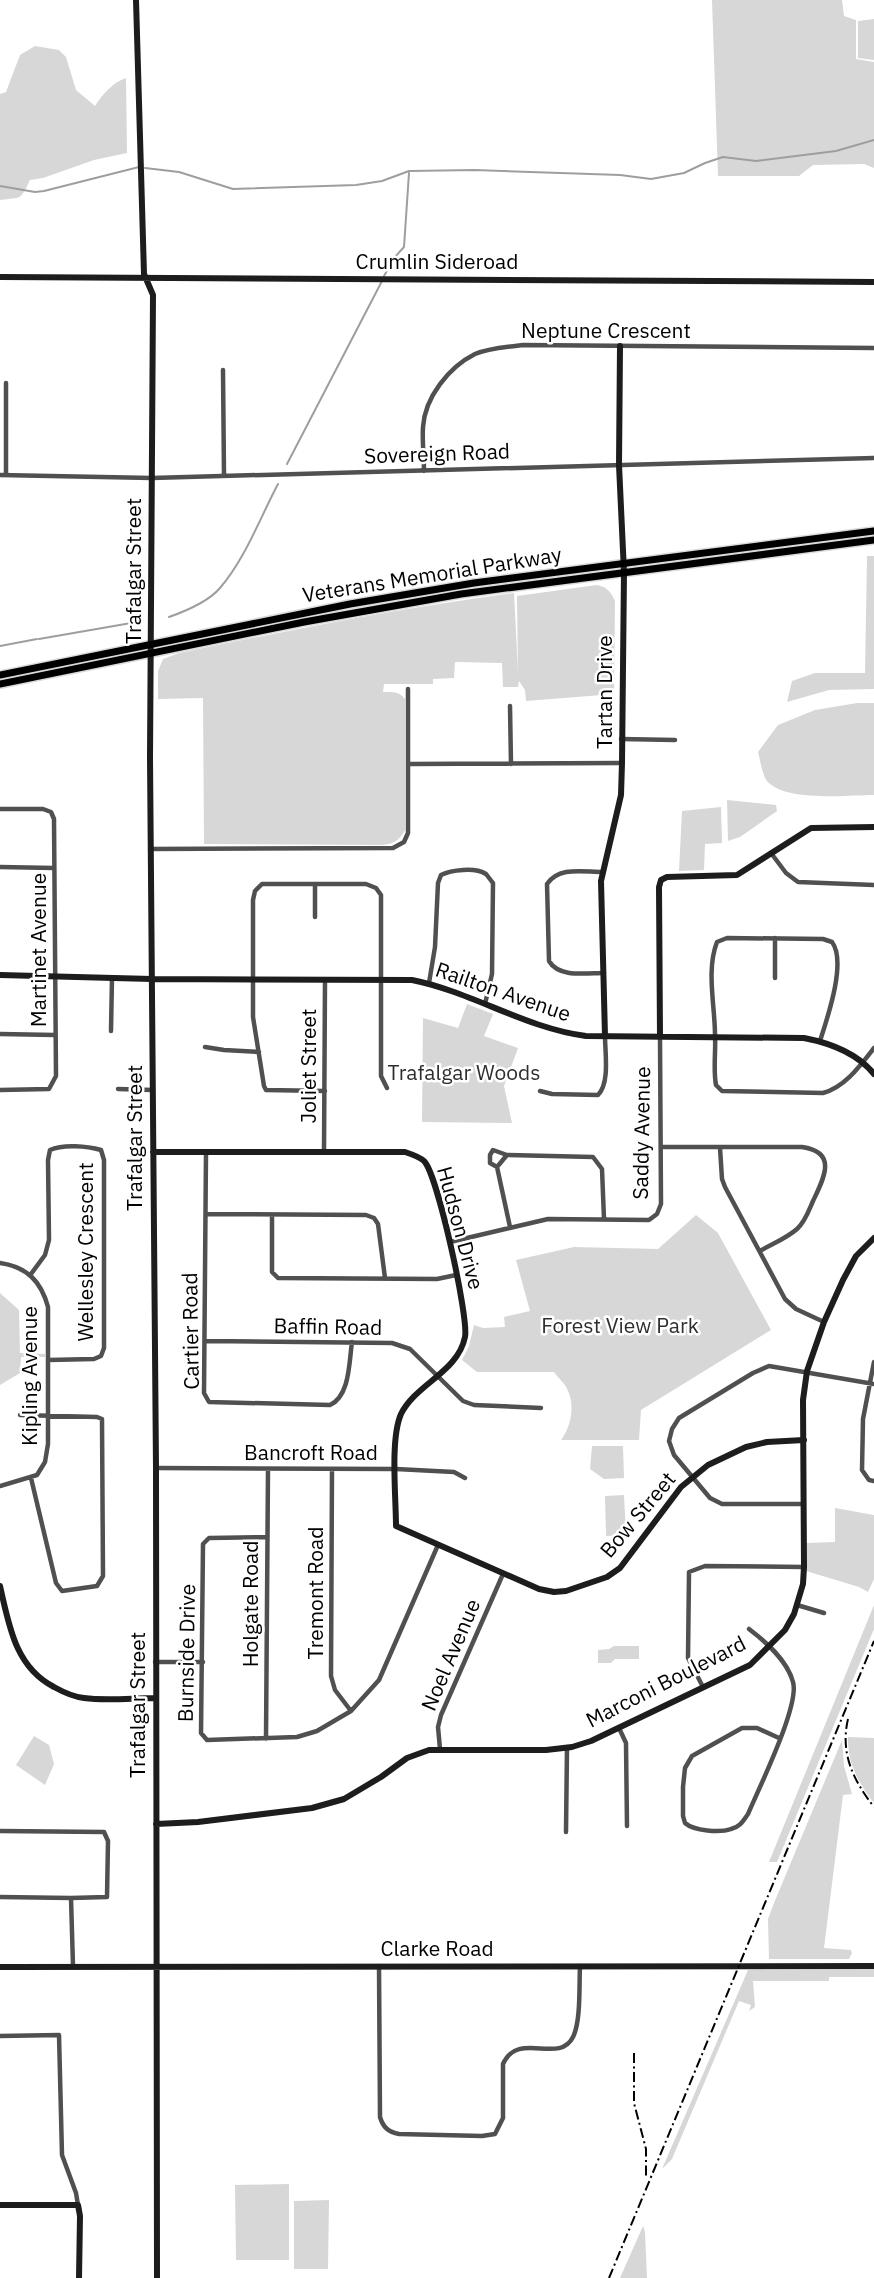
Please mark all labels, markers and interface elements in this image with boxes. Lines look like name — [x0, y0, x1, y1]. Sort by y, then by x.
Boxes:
street label: Crumlin Sideroad — [356, 247, 518, 275]
street label: Neptune Crescent — [521, 316, 691, 344]
street label: Sovereign Road — [363, 436, 510, 470]
street label: Trafalgar Street — [119, 498, 147, 644]
street label: Veterans Memorial Parkway — [300, 540, 564, 608]
street label: Tartan Drive — [590, 635, 618, 749]
street label: Martinet Avenue — [24, 873, 52, 1027]
street label: Railton Avenue — [432, 955, 575, 1027]
street label: Joliet Street — [294, 1009, 322, 1123]
park label: Trafalgar Woods — [388, 1058, 540, 1086]
street label: Trafalgar Street — [120, 1065, 148, 1211]
street label: Saddy Avenue — [626, 1066, 656, 1200]
street label: Wellesley Crescent — [71, 1162, 99, 1342]
street label: Hudson Drive — [431, 1163, 491, 1292]
street label: Cartier Road — [175, 1272, 205, 1390]
street label: Kipling Avenue — [15, 1306, 43, 1446]
street label: Baffin Road — [273, 1311, 383, 1341]
park label: Forest View Park — [541, 1311, 699, 1339]
street label: Bancroft Road — [244, 1438, 378, 1466]
street label: Bow Street — [593, 1465, 681, 1563]
street label: Tremont Road — [301, 1527, 329, 1659]
street label: Holgate Road — [236, 1541, 264, 1667]
street label: Burnside Drive — [171, 1584, 201, 1722]
street label: Noel Avenue — [414, 1594, 486, 1715]
street label: Marconi Boulevard — [581, 1629, 750, 1733]
street label: Trafalgar Street — [123, 1632, 151, 1778]
street label: Clarke Road — [380, 1934, 494, 1962]

